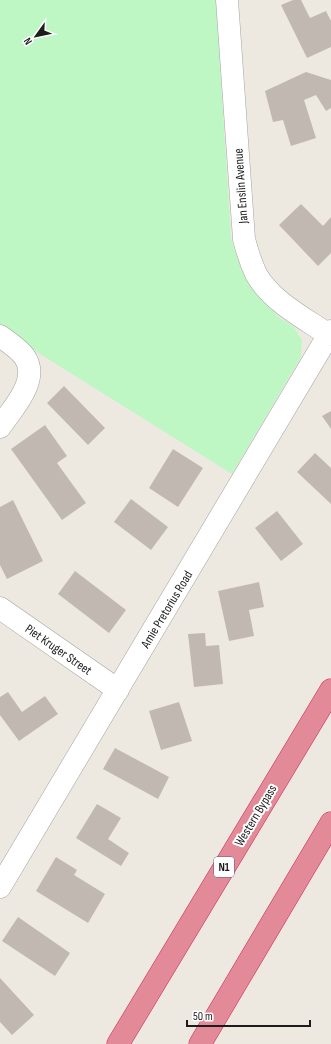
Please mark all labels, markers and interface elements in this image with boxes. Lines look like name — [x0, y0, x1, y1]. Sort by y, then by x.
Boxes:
north arrow — [16, 16, 56, 56]
text: N — [21, 35, 35, 47]
street label: Jan Enslin Avenue — [230, 148, 252, 225]
street label: Amie Pretorius Road — [137, 568, 196, 652]
street label: Piet Kruger Street — [22, 621, 95, 679]
street label: Western Bypass — [231, 782, 281, 849]
road number: N1 — [214, 857, 234, 877]
scale bar — [187, 1002, 310, 1028]
text: 50 m — [193, 1009, 213, 1024]

